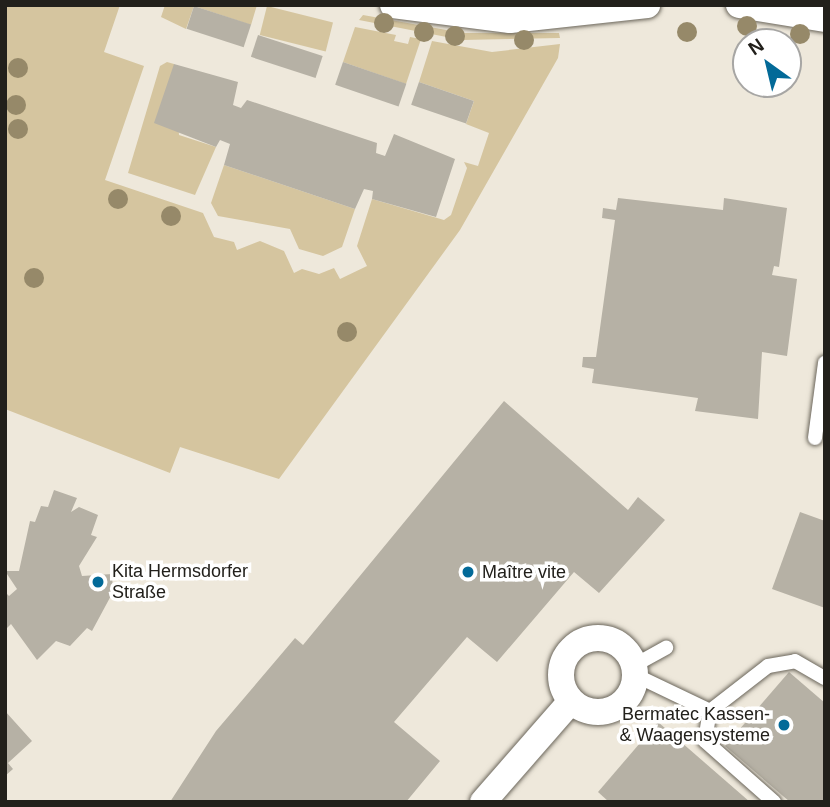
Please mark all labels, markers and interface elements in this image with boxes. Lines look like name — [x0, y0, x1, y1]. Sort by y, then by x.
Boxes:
north arrow — [732, 28, 802, 98]
text: N — [745, 34, 768, 59]
place label: Kita Hermsdorfer Straße — [112, 561, 248, 604]
place label: Maître vite — [482, 561, 566, 583]
marker: Maître vite — [460, 564, 476, 580]
marker: Kita Hermsdorfer Straße — [90, 574, 106, 590]
place label: Bermatec Kassen- & Waagensysteme — [620, 704, 770, 746]
marker: Bermatec Kassen- & Waagensysteme — [776, 717, 792, 733]

